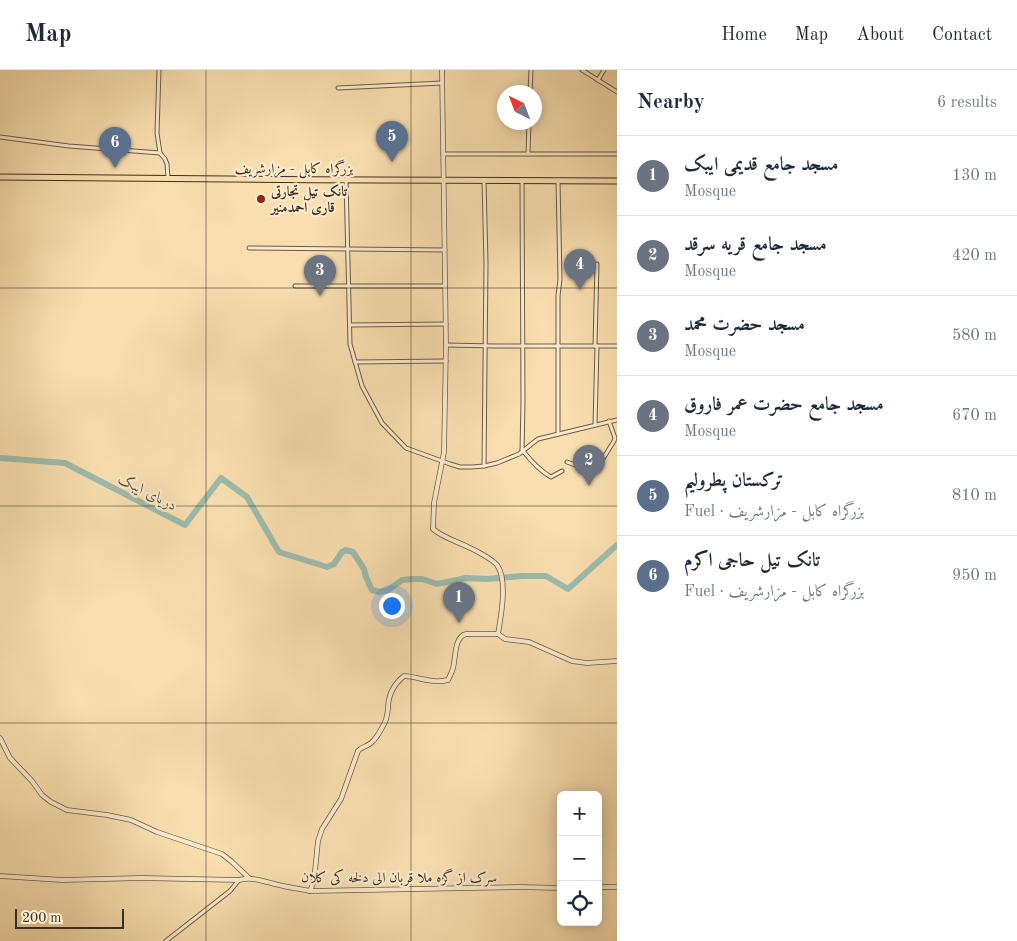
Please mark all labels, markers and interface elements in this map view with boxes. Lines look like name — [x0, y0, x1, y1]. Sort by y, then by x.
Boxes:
text: Map — [25, 23, 72, 47]
text: Home — [721, 26, 767, 44]
text: Map — [795, 26, 828, 44]
text: About — [856, 26, 904, 44]
text: Contact — [932, 26, 992, 44]
north arrow — [497, 85, 542, 130]
text: Nearby — [637, 92, 705, 113]
text: 6 results — [937, 95, 997, 111]
pin: 5 — [376, 121, 408, 162]
pin: 6 — [99, 127, 131, 168]
text: مسجد جامع قدیمی ایبک — [684, 156, 838, 175]
street label: بزرگراه کابل - مزارشریف — [235, 159, 354, 179]
text: 1 — [648, 168, 658, 184]
text: 130 m — [952, 168, 997, 184]
place label: تانک تیل تجارتی قاری احمدمنیر — [269, 183, 347, 216]
text: Mosque — [684, 184, 736, 200]
marker: تانک تیل تجارتی قاری احمدمنیر — [255, 193, 267, 205]
text: مسجد جامع قریه سرقد — [684, 236, 827, 255]
text: 2 — [648, 248, 658, 264]
text: 420 m — [952, 248, 997, 264]
pin: 4 — [564, 249, 596, 290]
pin: 3 — [304, 255, 336, 296]
text: Mosque — [684, 264, 736, 280]
text: مسجد حضرت محمد — [684, 316, 805, 335]
text: 3 — [648, 328, 658, 344]
text: 580 m — [952, 328, 997, 344]
text: Mosque — [684, 344, 736, 360]
text: مسجد جامع حضرت عمر فاروق — [684, 396, 884, 415]
text: 4 — [648, 408, 658, 424]
text: 670 m — [952, 408, 997, 424]
text: Mosque — [684, 424, 736, 440]
pin: 2 — [573, 445, 605, 486]
water label: دریای ایبک — [115, 471, 180, 515]
text: ترکستان پطرولیم — [684, 472, 784, 491]
text: 5 — [648, 488, 658, 504]
text: 810 m — [952, 488, 997, 504]
text: Fuel · بزرگراه کابل - مزارشریف — [684, 504, 864, 520]
text: تانک تیل حاجی اکرم — [684, 552, 820, 571]
text: 6 — [648, 568, 658, 584]
text: 950 m — [952, 568, 997, 584]
pin: 1 — [443, 582, 475, 623]
text: Fuel · بزرگراه کابل - مزارشریف — [684, 584, 864, 600]
your location — [379, 593, 405, 619]
map controls — [557, 791, 602, 926]
button: + — [557, 791, 602, 836]
button: − — [557, 836, 602, 881]
street label: سرک از گزه ملا قربان الی دلخه کی کلان — [301, 868, 497, 887]
button: locate — [557, 881, 602, 926]
scale bar — [15, 906, 124, 929]
text: 200 m — [22, 911, 61, 925]

